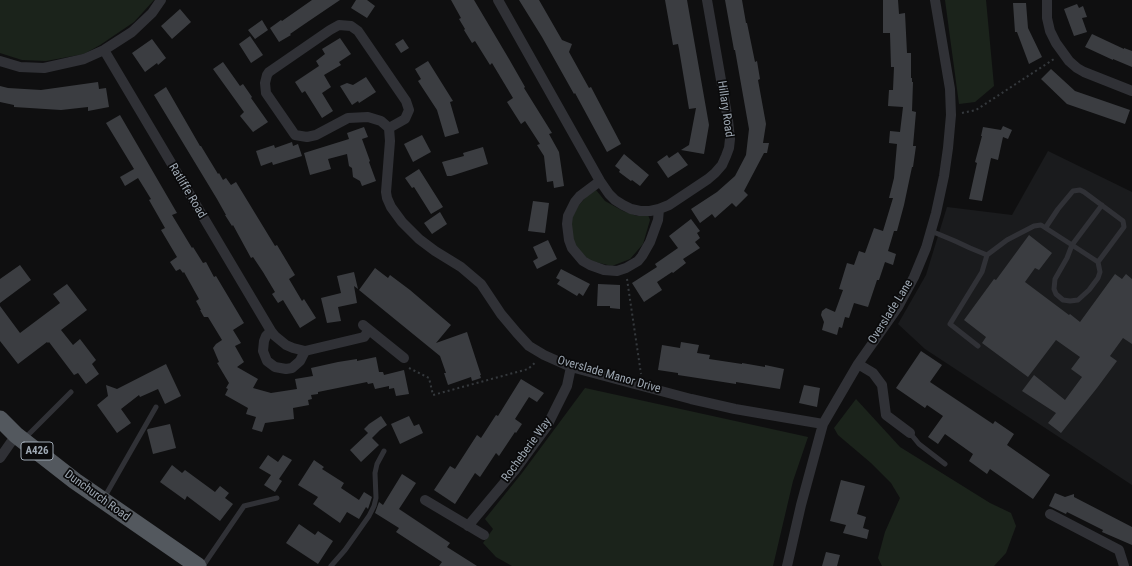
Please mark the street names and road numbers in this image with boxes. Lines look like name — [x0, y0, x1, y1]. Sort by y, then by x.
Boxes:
street label: Hillary Road — [714, 80, 736, 138]
street label: Ratliffe Road — [165, 161, 209, 221]
street label: Overslade Lane — [866, 277, 916, 347]
street label: Overslade Manor Drive — [556, 353, 662, 397]
street label: Rocheberie Way — [499, 415, 555, 485]
road number: A426 — [21, 442, 53, 460]
street label: Dunchurch Road — [61, 467, 133, 525]

